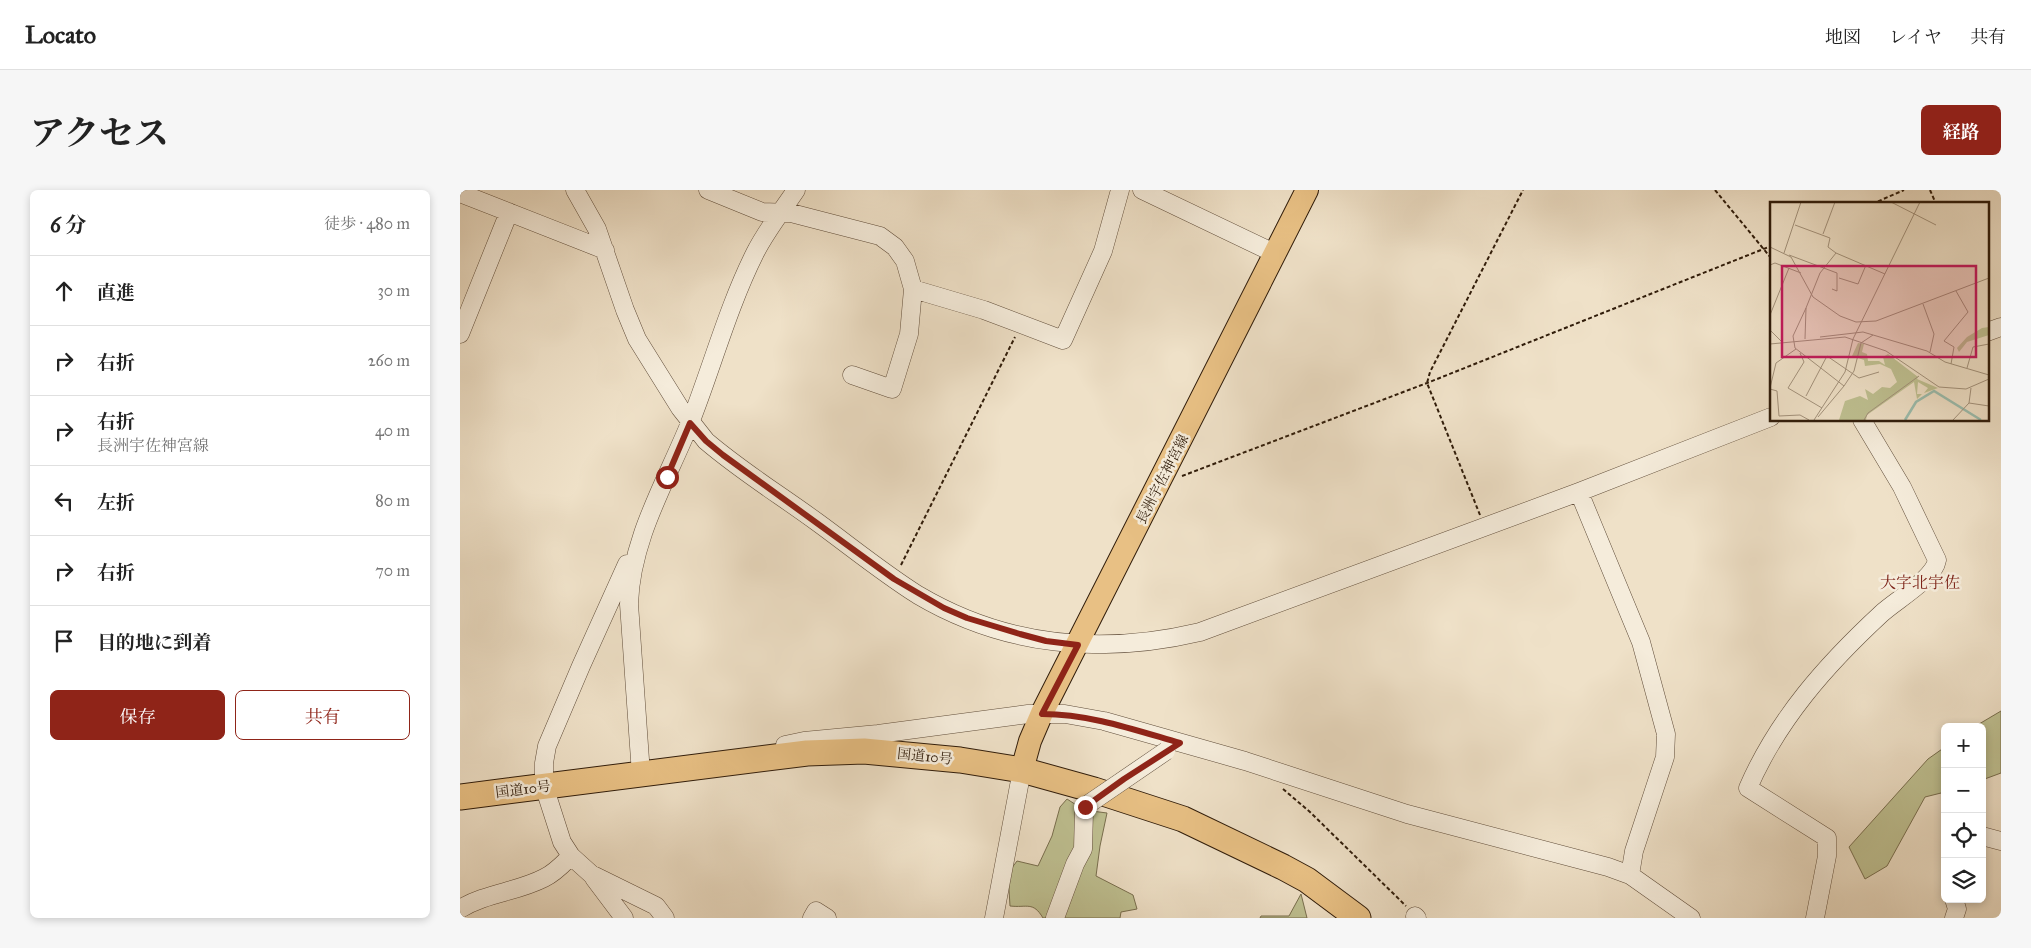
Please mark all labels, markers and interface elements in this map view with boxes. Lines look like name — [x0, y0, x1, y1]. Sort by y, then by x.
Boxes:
text: Locato — [25, 20, 96, 50]
text: 地図 — [1825, 26, 1861, 48]
text: レイヤ — [1889, 26, 1942, 48]
text: 共有 — [1970, 26, 2006, 48]
button: 経路 — [1921, 105, 2001, 155]
text: アクセス — [30, 112, 169, 155]
inset map — [1770, 202, 1988, 421]
text: 6 分 — [50, 212, 86, 238]
text: 徒歩 · 480 m — [324, 214, 410, 233]
icon: ahead — [50, 277, 78, 305]
text: 直進 — [97, 281, 135, 304]
text: 30 m — [377, 281, 410, 300]
icon: right — [50, 347, 78, 375]
text: 右折 — [97, 351, 135, 374]
text: 260 m — [368, 351, 410, 370]
text: 右折 — [97, 410, 135, 433]
icon: right — [50, 417, 78, 445]
text: 40 m — [375, 421, 410, 440]
street label: 長洲宇佐神宮線 — [1133, 432, 1192, 527]
text: 長洲宇佐神宮線 — [97, 436, 209, 455]
route start — [656, 466, 679, 489]
icon: left — [50, 487, 78, 515]
text: 左折 — [97, 491, 135, 514]
text: 80 m — [375, 491, 410, 510]
icon: right — [50, 557, 78, 585]
text: 右折 — [97, 561, 135, 584]
text: 70 m — [375, 561, 410, 580]
district label: 大字北宇佐 — [1880, 573, 1960, 592]
icon: arrive — [50, 627, 78, 655]
text: 目的地に到着 — [97, 631, 211, 654]
button: 保存 — [50, 690, 225, 740]
button: 共有 — [235, 690, 410, 740]
map controls — [1941, 723, 1986, 903]
button: + — [1941, 723, 1986, 768]
street label: 国道10号 — [896, 745, 953, 768]
button: − — [1941, 768, 1986, 813]
street label: 国道10号 — [494, 778, 552, 801]
route end — [1074, 796, 1097, 819]
button: locate — [1941, 813, 1986, 858]
button: layers — [1941, 858, 1986, 903]

